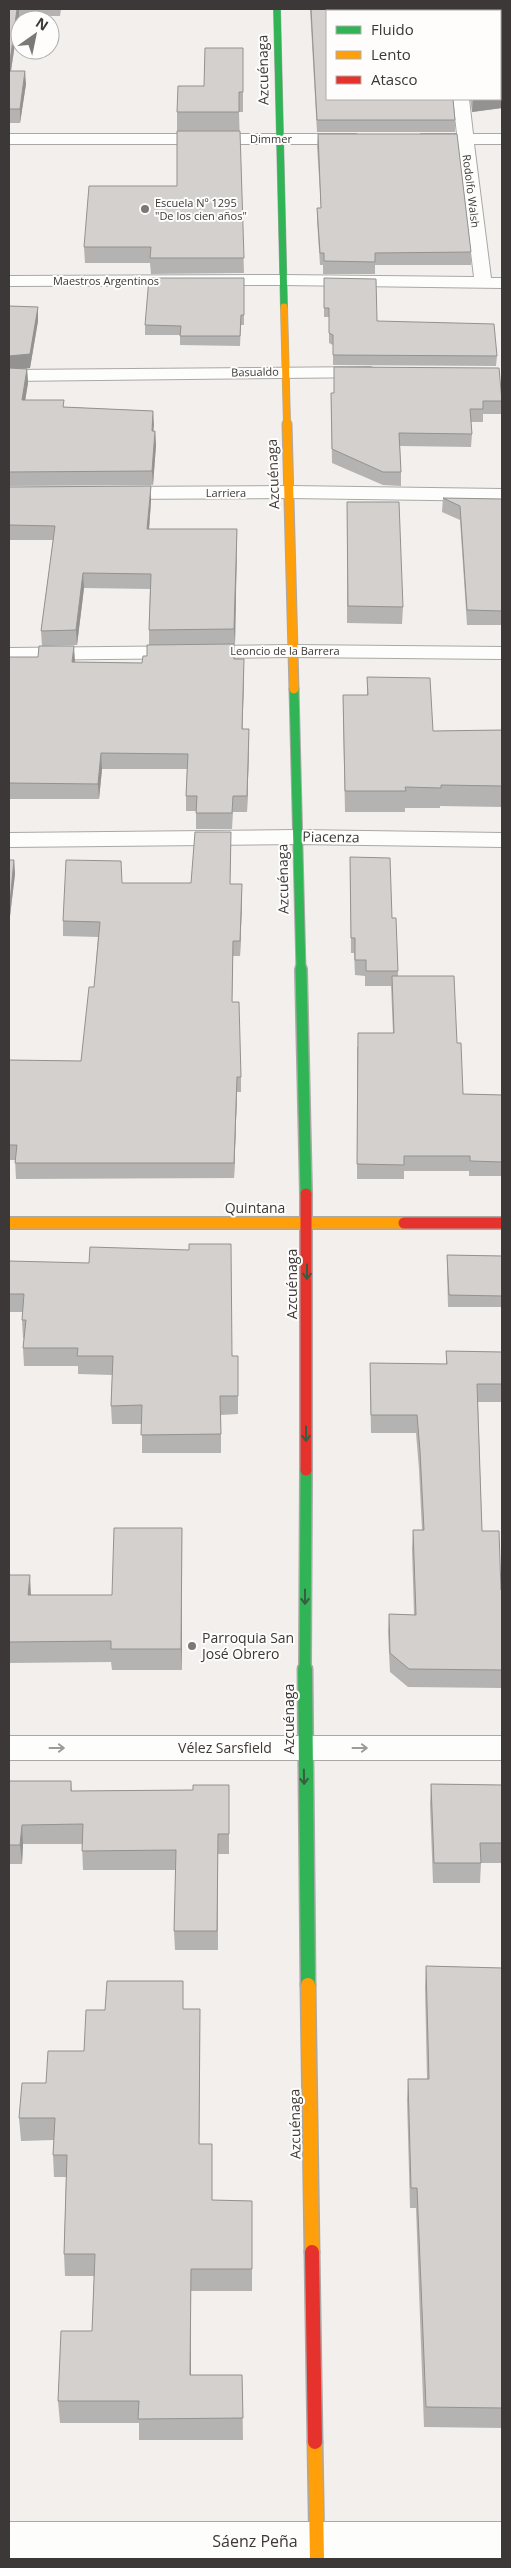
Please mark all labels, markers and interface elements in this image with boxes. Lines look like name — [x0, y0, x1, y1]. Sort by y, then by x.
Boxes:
north arrow — [10, 10, 60, 60]
legend — [326, 10, 501, 100]
text: N — [32, 13, 52, 35]
text: Fluido — [371, 19, 414, 39]
street label: Azcuénaga — [252, 35, 273, 105]
text: Lento — [371, 44, 411, 64]
text: Atasco — [371, 69, 418, 89]
street label: Dimmer — [250, 131, 292, 146]
street label: Rodolfo Walsh — [460, 153, 483, 228]
place label: Escuela Nº 1295 "De los cien años" — [155, 195, 247, 223]
marker: Escuela Nº 1295 "De los cien años" — [139, 203, 151, 215]
street label: Maestros Argentinos — [53, 273, 159, 288]
street label: Basualdo — [231, 364, 279, 379]
street label: Azcuénaga — [262, 439, 283, 509]
street label: Larriera — [206, 485, 246, 500]
street label: Leoncio de la Barrera — [230, 643, 340, 658]
street label: Piacenza — [302, 827, 360, 846]
street label: Azcuénaga — [272, 844, 293, 914]
street label: Quintana — [225, 1198, 285, 1217]
street label: Azcuénaga — [282, 1249, 301, 1319]
one-way arrow — [302, 1264, 312, 1280]
one-way arrow — [301, 1426, 311, 1442]
one-way arrow — [300, 1588, 310, 1605]
place label: Parroquia San José Obrero — [200, 1628, 294, 1663]
marker: Parroquia San José Obrero — [186, 1640, 198, 1652]
street label: Azcuénaga — [279, 1684, 298, 1754]
street label: Vélez Sarsfield — [178, 1738, 272, 1757]
one-way arrow — [49, 1743, 65, 1753]
one-way arrow — [352, 1743, 368, 1753]
one-way arrow — [300, 1769, 309, 1785]
street label: Azcuénaga — [284, 2089, 305, 2159]
street label: Sáenz Peña — [212, 2530, 298, 2552]

